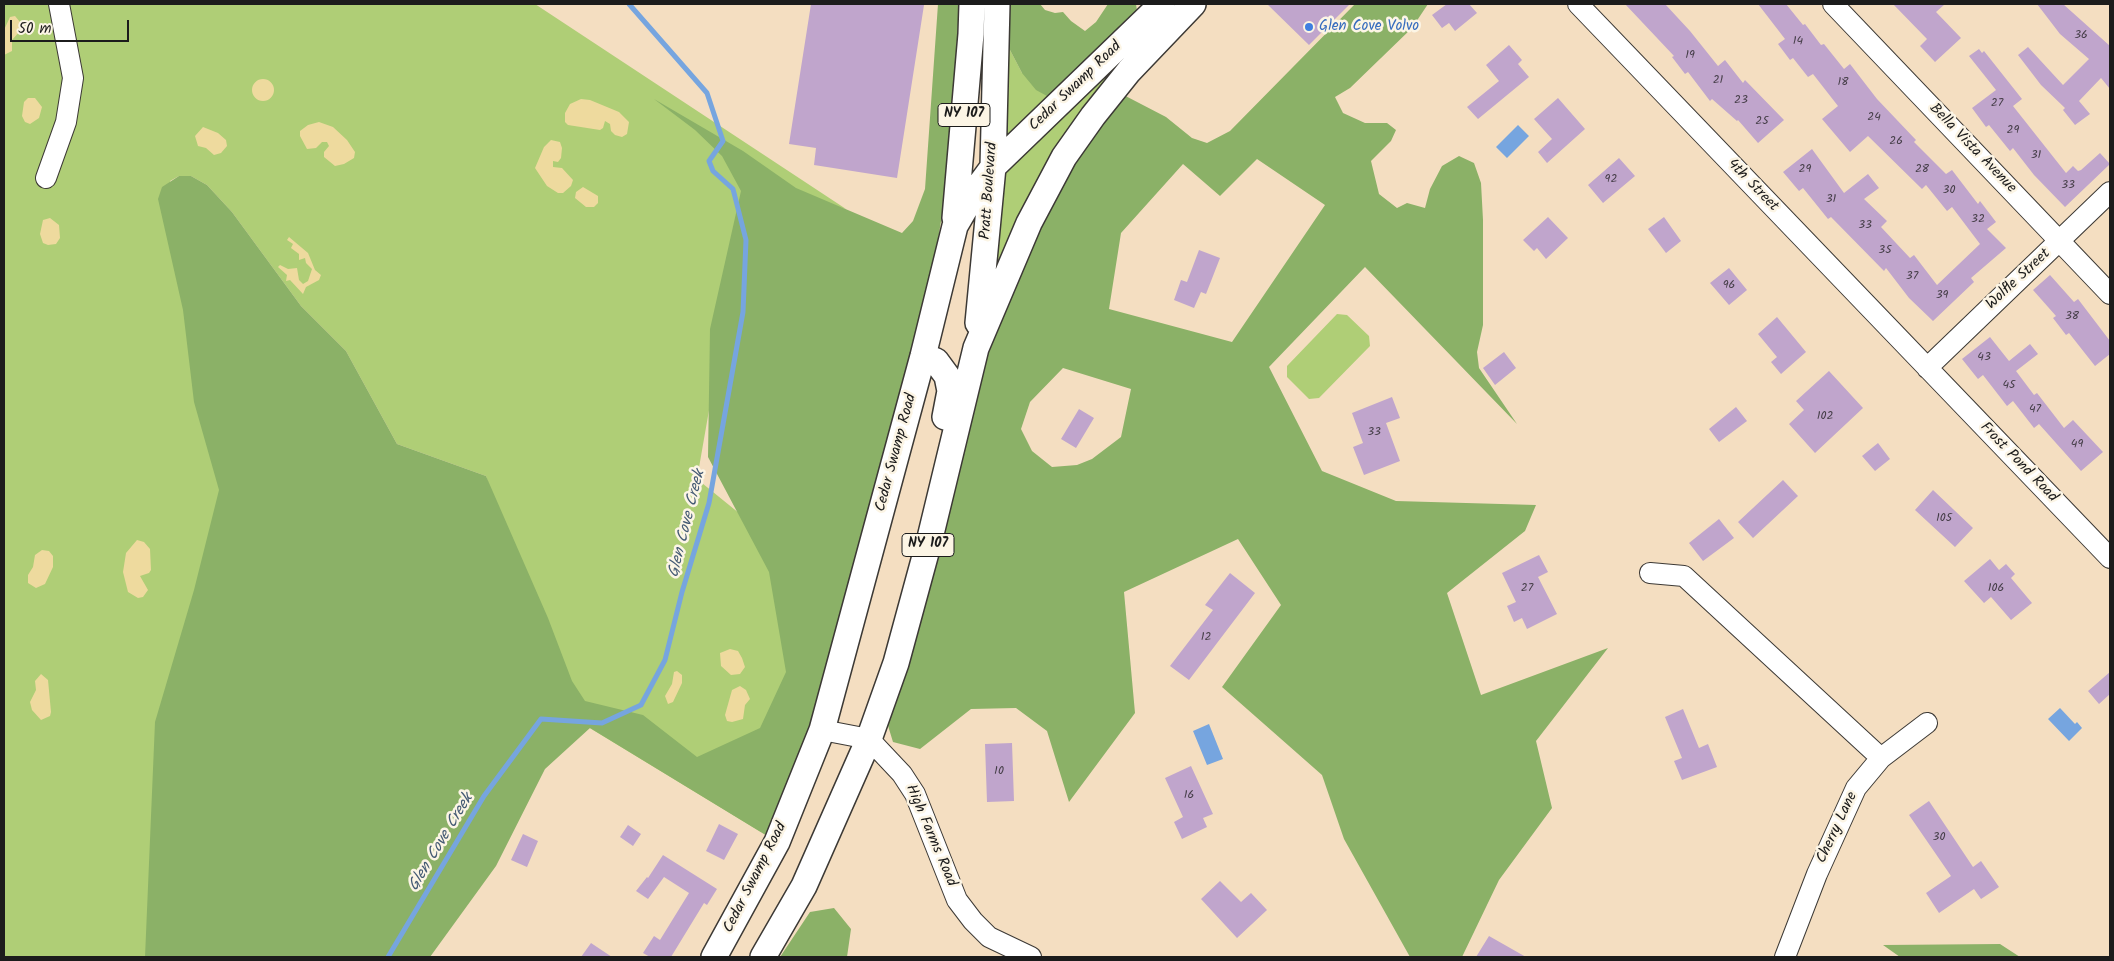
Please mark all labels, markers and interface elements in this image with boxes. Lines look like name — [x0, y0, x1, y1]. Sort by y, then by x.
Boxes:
scale bar — [12, 10, 131, 42]
text: 50 m — [18, 17, 52, 41]
place label: Glen Cove Volvo — [1319, 18, 1419, 36]
marker: Glen Cove Volvo — [1303, 21, 1315, 33]
house number: 36 — [2074, 29, 2088, 43]
house number: 14 — [1793, 35, 1803, 49]
street label: Cedar Swamp Road — [1026, 38, 1126, 136]
house number: 19 — [1685, 49, 1695, 63]
house number: 21 — [1713, 74, 1723, 88]
house number: 18 — [1838, 76, 1848, 90]
house number: 23 — [1734, 94, 1748, 108]
house number: 27 — [1991, 97, 2003, 111]
street label: Bella Vista Avenue — [1925, 100, 2019, 198]
road number: NY 107 — [938, 104, 990, 126]
house number: 24 — [1867, 111, 1881, 125]
house number: 25 — [1755, 115, 1769, 129]
house number: 29 — [2007, 124, 2019, 138]
house number: 26 — [1889, 135, 1903, 149]
street label: Pratt Boulevard — [978, 142, 1002, 240]
house number: 31 — [2031, 149, 2041, 163]
street label: 4th Street — [1723, 156, 1781, 216]
house number: 29 — [1799, 163, 1811, 177]
house number: 28 — [1915, 163, 1929, 177]
house number: 92 — [1605, 173, 1617, 187]
house number: 33 — [2061, 179, 2075, 193]
house number: 30 — [1943, 184, 1955, 198]
house number: 31 — [1826, 193, 1836, 207]
house number: 32 — [1971, 213, 1985, 227]
house number: 33 — [1858, 219, 1872, 233]
house number: 35 — [1878, 244, 1892, 258]
street label: Wolfle Street — [1983, 246, 2055, 314]
house number: 37 — [1906, 270, 1918, 284]
house number: 96 — [1723, 279, 1735, 293]
house number: 39 — [1936, 289, 1948, 303]
house number: 38 — [2065, 310, 2079, 324]
house number: 43 — [1977, 351, 1991, 365]
house number: 45 — [2002, 379, 2016, 393]
street label: Cedar Swamp Road — [873, 392, 921, 514]
house number: 47 — [2029, 403, 2041, 417]
house number: 102 — [1817, 410, 1833, 424]
street label: Frost Pond Road — [1975, 419, 2061, 507]
house number: 33 — [1367, 426, 1381, 440]
house number: 49 — [2071, 438, 2083, 452]
water label: Glen Cove Creek — [665, 468, 711, 580]
house number: 105 — [1936, 512, 1952, 526]
road number: NY 107 — [902, 534, 954, 556]
house number: 27 — [1521, 582, 1533, 596]
house number: 106 — [1988, 582, 2004, 596]
house number: 12 — [1201, 631, 1211, 645]
house number: 10 — [994, 765, 1004, 779]
street label: High Farms Road — [900, 782, 960, 890]
house number: 16 — [1184, 789, 1194, 803]
street label: Cherry Lane — [1814, 789, 1862, 867]
water label: Glen Cove Creek — [405, 791, 479, 895]
street label: Cedar Swamp Road — [720, 820, 792, 936]
house number: 30 — [1933, 831, 1945, 845]

